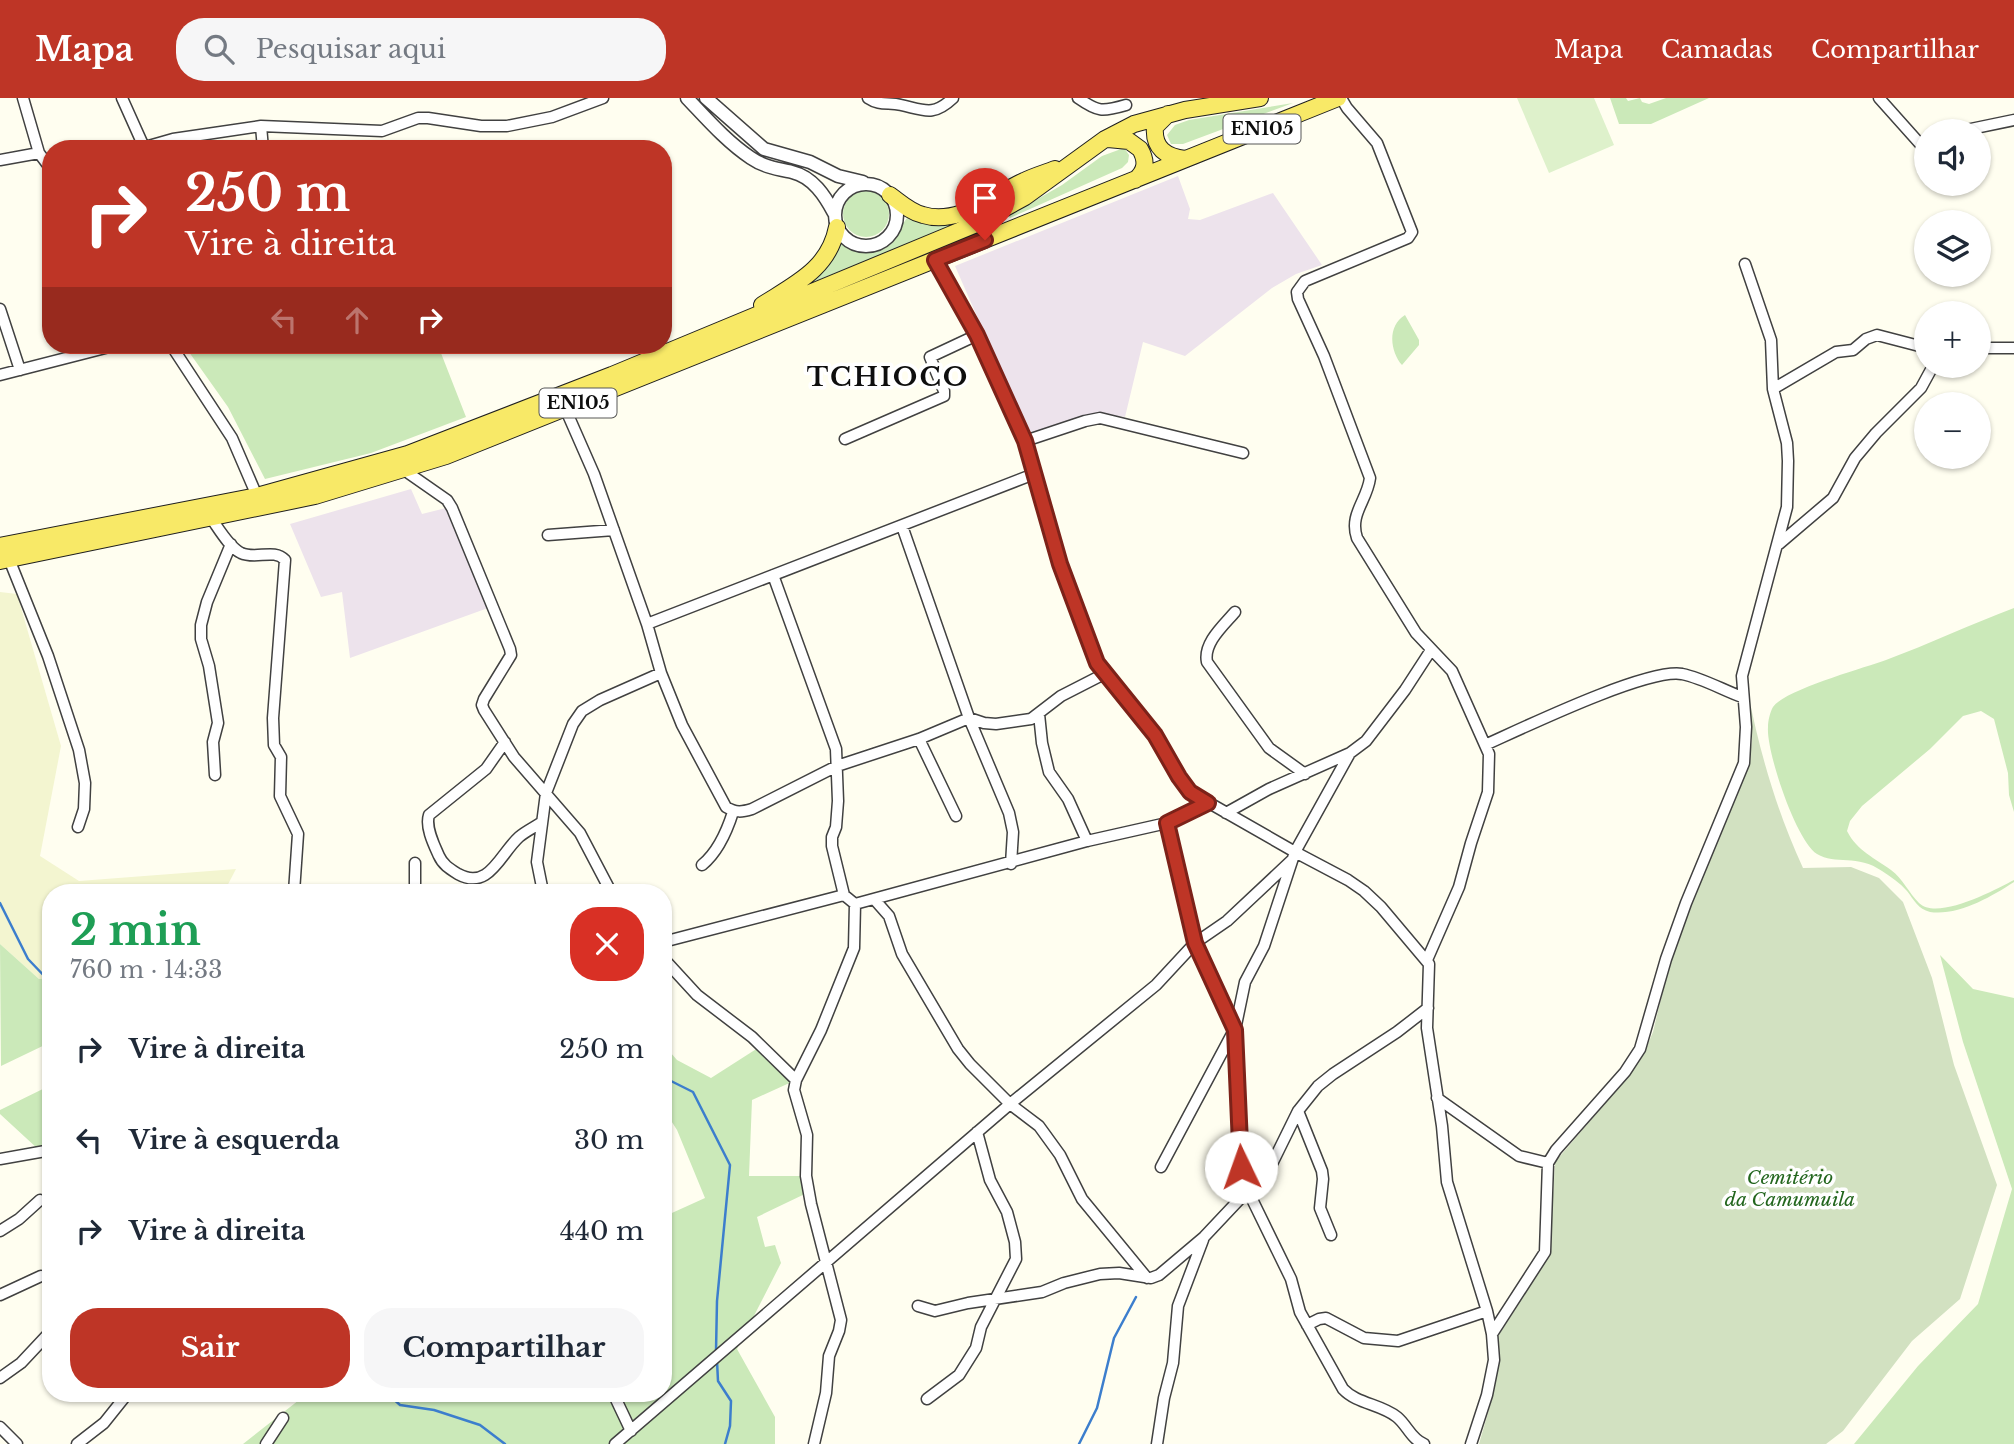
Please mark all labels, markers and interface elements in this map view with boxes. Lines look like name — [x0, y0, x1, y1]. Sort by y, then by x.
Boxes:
search box — [176, 18, 666, 81]
text: Mapa — [35, 29, 134, 70]
icon: search — [200, 30, 238, 68]
text: Pesquisar aqui — [256, 33, 446, 65]
text: Mapa — [1554, 35, 1623, 64]
text: Camadas — [1661, 35, 1773, 64]
text: Compartilhar — [1811, 35, 1979, 64]
road number: EN105 — [1224, 114, 1300, 144]
map controls — [1914, 119, 1991, 469]
button: sound — [1914, 119, 1991, 196]
text: 250 m — [185, 163, 350, 224]
icon: right — [70, 168, 161, 259]
pin — [955, 168, 1015, 240]
icon: arrive — [966, 179, 1004, 217]
button: layers — [1914, 210, 1991, 287]
text: Vire à direita — [185, 224, 396, 264]
icon: left — [265, 301, 303, 339]
icon: ahead — [338, 301, 376, 339]
icon: right — [411, 301, 449, 339]
button: + — [1914, 301, 1991, 378]
district label: TCHIOCO — [807, 361, 969, 393]
road number: EN105 — [540, 388, 616, 418]
button: − — [1914, 392, 1991, 469]
text: 2 min — [70, 904, 201, 956]
button: close — [570, 907, 644, 981]
text: 760 m · 14:33 — [70, 956, 222, 984]
icon: right — [70, 1030, 108, 1068]
text: Vire à direita — [129, 1033, 305, 1065]
text: 250 m — [559, 1033, 644, 1065]
icon: left — [70, 1121, 108, 1159]
text: Vire à esquerda — [129, 1124, 340, 1156]
text: 30 m — [574, 1124, 644, 1156]
position arrow — [1204, 1130, 1278, 1204]
park label: Cemitério da Camumuila — [1725, 1166, 1855, 1211]
icon: right — [70, 1212, 108, 1250]
text: Vire à direita — [129, 1215, 305, 1247]
text: 440 m — [560, 1215, 644, 1247]
button: Sair — [70, 1308, 350, 1388]
button: Compartilhar — [364, 1308, 644, 1388]

